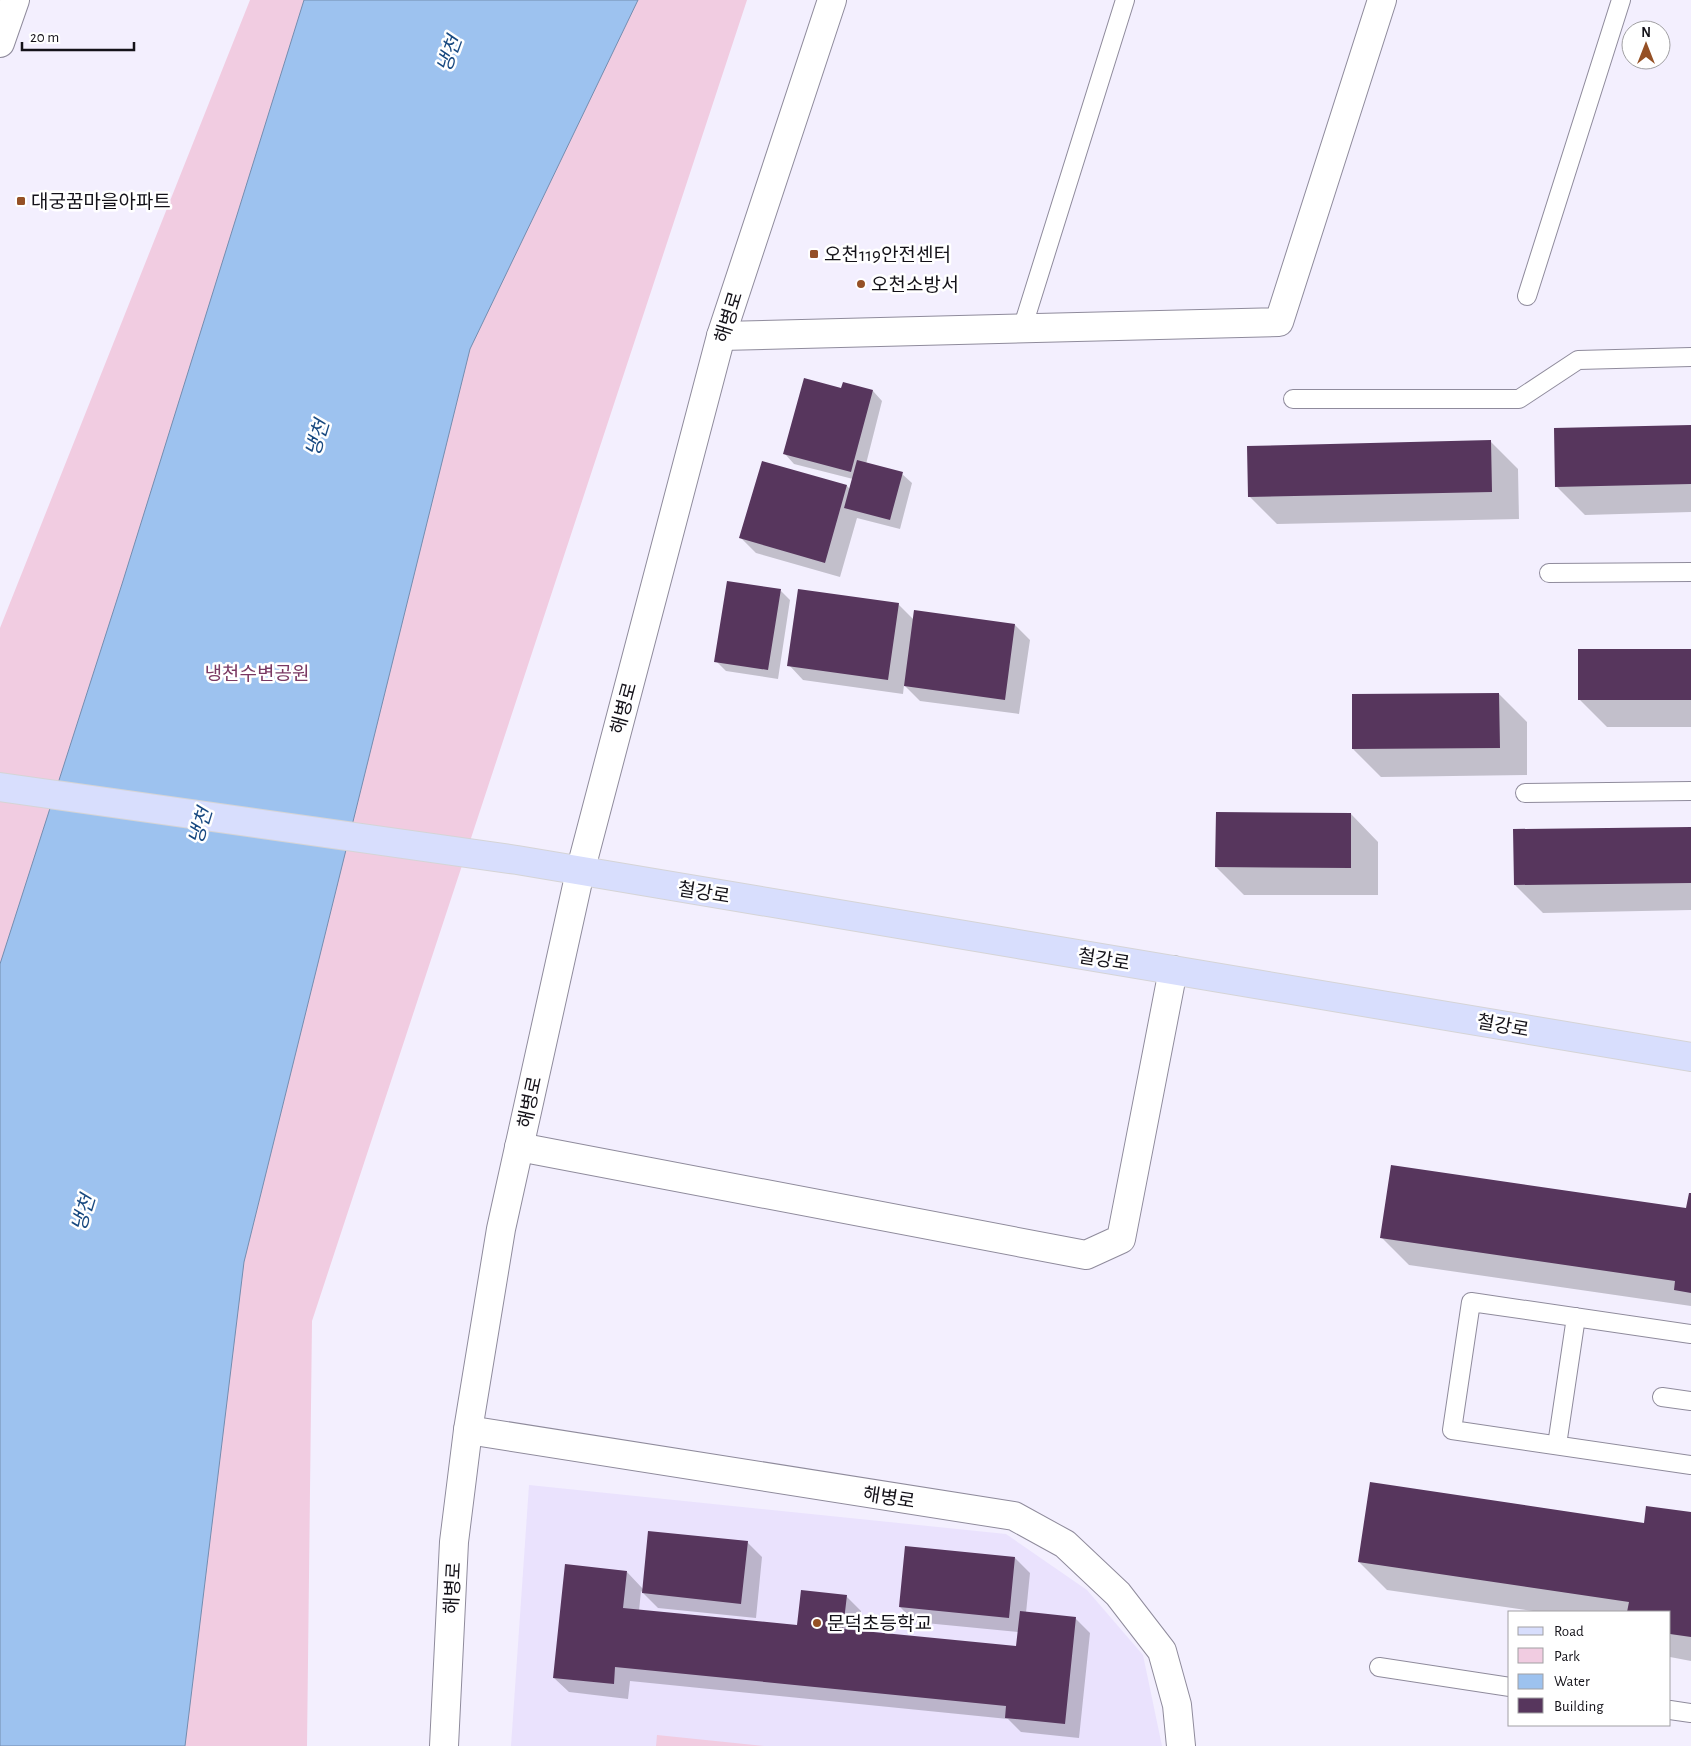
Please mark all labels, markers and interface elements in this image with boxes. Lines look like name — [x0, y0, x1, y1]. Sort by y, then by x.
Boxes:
scale bar — [22, 20, 135, 52]
north arrow — [1621, 20, 1671, 70]
text: N — [1641, 26, 1651, 40]
text: 20 m — [30, 30, 59, 45]
water label: 냉천 — [433, 31, 467, 75]
place label: 대궁꿈마을아파트 — [31, 192, 171, 212]
marker: 대궁꿈마을아파트 — [15, 195, 27, 207]
place label: 오천119안전센터 — [824, 245, 951, 265]
marker: 오천119안전센터 — [808, 248, 820, 260]
place label: 오천소방서 — [871, 275, 958, 295]
marker: 오천소방서 — [855, 278, 867, 290]
street label: 해병로 — [712, 289, 746, 345]
water label: 냉천 — [302, 415, 334, 459]
park label: 냉천수변공원 — [205, 664, 309, 684]
street label: 해병로 — [608, 680, 640, 736]
water label: 냉천 — [185, 803, 217, 847]
street label: 철강로 — [676, 879, 731, 907]
street label: 철강로 — [1076, 946, 1131, 974]
street label: 철강로 — [1475, 1012, 1530, 1040]
street label: 해병로 — [515, 1074, 545, 1130]
water label: 냉천 — [68, 1190, 100, 1234]
street label: 해병로 — [861, 1484, 916, 1512]
street label: 해병로 — [442, 1561, 464, 1615]
legend — [1508, 1611, 1671, 1726]
place label: 문덕초등학교 — [827, 1614, 932, 1634]
marker: 문덕초등학교 — [811, 1617, 823, 1629]
text: Road — [1554, 1624, 1584, 1639]
text: Park — [1554, 1649, 1580, 1664]
text: Water — [1554, 1674, 1590, 1689]
text: Building — [1554, 1699, 1604, 1714]

